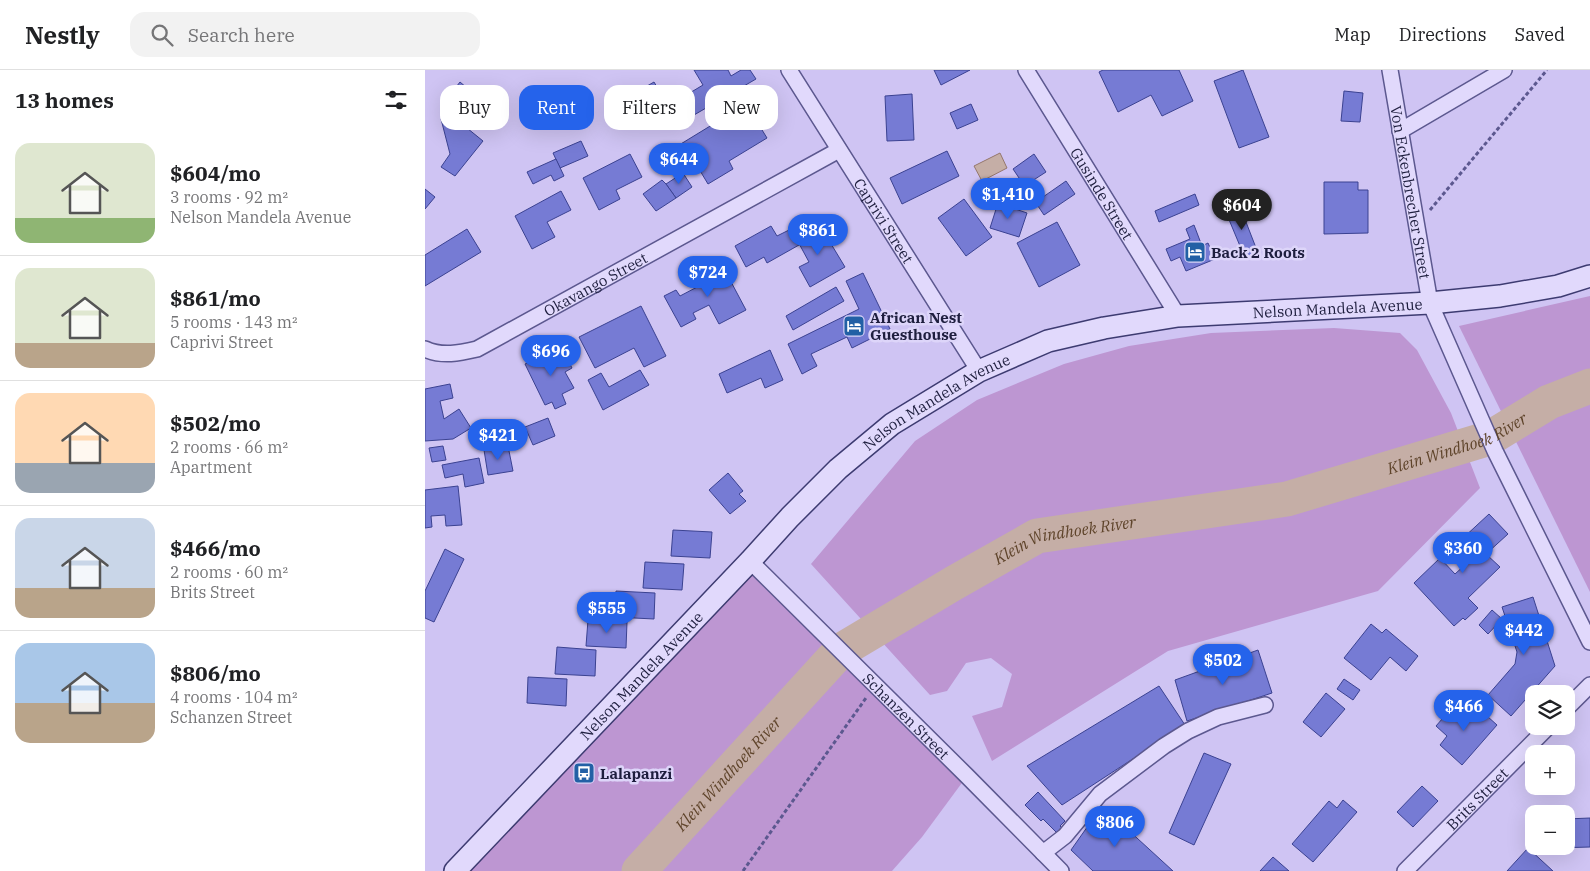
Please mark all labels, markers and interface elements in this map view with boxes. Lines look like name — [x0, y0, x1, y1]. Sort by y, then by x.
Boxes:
search box — [130, 12, 480, 57]
text: Nestly — [25, 19, 100, 51]
icon: search — [148, 21, 176, 49]
text: Search here — [188, 23, 295, 47]
text: Map — [1334, 23, 1371, 46]
text: Directions — [1399, 23, 1487, 46]
text: Saved — [1515, 23, 1565, 46]
chip: Buy — [440, 85, 509, 130]
chip: Rent — [519, 85, 594, 130]
chip: Filters — [604, 85, 695, 130]
chip: New — [705, 85, 778, 130]
text: 13 homes — [15, 86, 114, 114]
icon: filters — [382, 86, 410, 114]
street label: Von Eckenbrecher Street — [1387, 104, 1435, 280]
pin: $644 — [649, 142, 709, 185]
street label: Gusinde Street — [1067, 144, 1138, 243]
text: $644 — [660, 149, 698, 169]
text: $604/mo — [170, 159, 261, 187]
icon: home — [55, 163, 115, 223]
street label: Caprivi Street — [850, 175, 918, 267]
pin: $1,410 — [967, 178, 1049, 220]
text: $1,410 — [982, 184, 1034, 204]
text: 3 rooms · 92 m² — [170, 187, 288, 207]
pin: $604 — [1212, 189, 1272, 231]
text: $604 — [1223, 195, 1261, 215]
text: Nelson Mandela Avenue — [170, 207, 351, 227]
pin: $861 — [788, 214, 848, 256]
text: $861 — [799, 220, 837, 240]
hotel icon: Back 2 Roots — [1183, 240, 1207, 264]
place label: Back 2 Roots — [1211, 243, 1305, 262]
street label: Okavango Street — [540, 248, 650, 320]
pin: $724 — [678, 256, 738, 298]
text: $724 — [689, 262, 727, 282]
text: $861/mo — [170, 284, 261, 312]
icon: home — [55, 288, 115, 348]
street label: Nelson Mandela Avenue — [1252, 294, 1423, 322]
place label: African Nest Guesthouse — [870, 308, 962, 344]
text: 5 rooms · 143 m² — [170, 312, 298, 332]
hotel icon: African Nest Guesthouse — [842, 314, 866, 338]
text: Caprivi Street — [170, 332, 273, 352]
pin: $696 — [521, 334, 581, 377]
text: $696 — [532, 341, 570, 361]
street label: Nelson Mandela Avenue — [859, 349, 1013, 454]
water label: Klein Windhoek River — [1384, 407, 1531, 479]
text: $502/mo — [170, 409, 261, 437]
icon: home — [55, 413, 115, 473]
pin: $421 — [468, 418, 528, 461]
text: $421 — [479, 425, 517, 445]
text: 2 rooms · 66 m² — [170, 437, 288, 457]
text: Apartment — [170, 457, 252, 477]
water label: Klein Windhoek River — [989, 511, 1138, 569]
pin: $360 — [1433, 532, 1493, 574]
text: $466/mo — [170, 534, 261, 562]
icon: home — [55, 538, 115, 598]
text: $360 — [1444, 538, 1482, 558]
text: 2 rooms · 60 m² — [170, 562, 288, 582]
text: Brits Street — [170, 582, 255, 602]
pin: $555 — [577, 592, 637, 634]
text: $555 — [588, 598, 626, 618]
street label: Nelson Mandela Avenue — [576, 607, 707, 744]
pin: $442 — [1494, 614, 1554, 656]
text: $442 — [1505, 620, 1543, 640]
pin: $502 — [1193, 644, 1253, 686]
text: $502 — [1204, 650, 1242, 670]
text: $806/mo — [170, 659, 261, 687]
icon: home — [55, 663, 115, 723]
street label: Schanzen Street — [859, 669, 954, 763]
map controls — [1525, 685, 1575, 855]
button: layers — [1525, 685, 1575, 735]
text: 4 rooms · 104 m² — [170, 687, 298, 707]
pin: $466 — [1434, 690, 1494, 732]
text: $466 — [1445, 696, 1483, 716]
text: Schanzen Street — [170, 707, 292, 727]
water label: Klein Windhoek River — [670, 711, 786, 836]
button: + — [1525, 745, 1575, 795]
bus stop icon: Lalapanzi — [572, 761, 596, 785]
place label: Lalapanzi — [600, 764, 672, 783]
street label: Brits Street — [1442, 764, 1512, 834]
button: − — [1525, 805, 1575, 855]
pin: $806 — [1085, 806, 1145, 848]
text: $806 — [1096, 812, 1134, 832]

